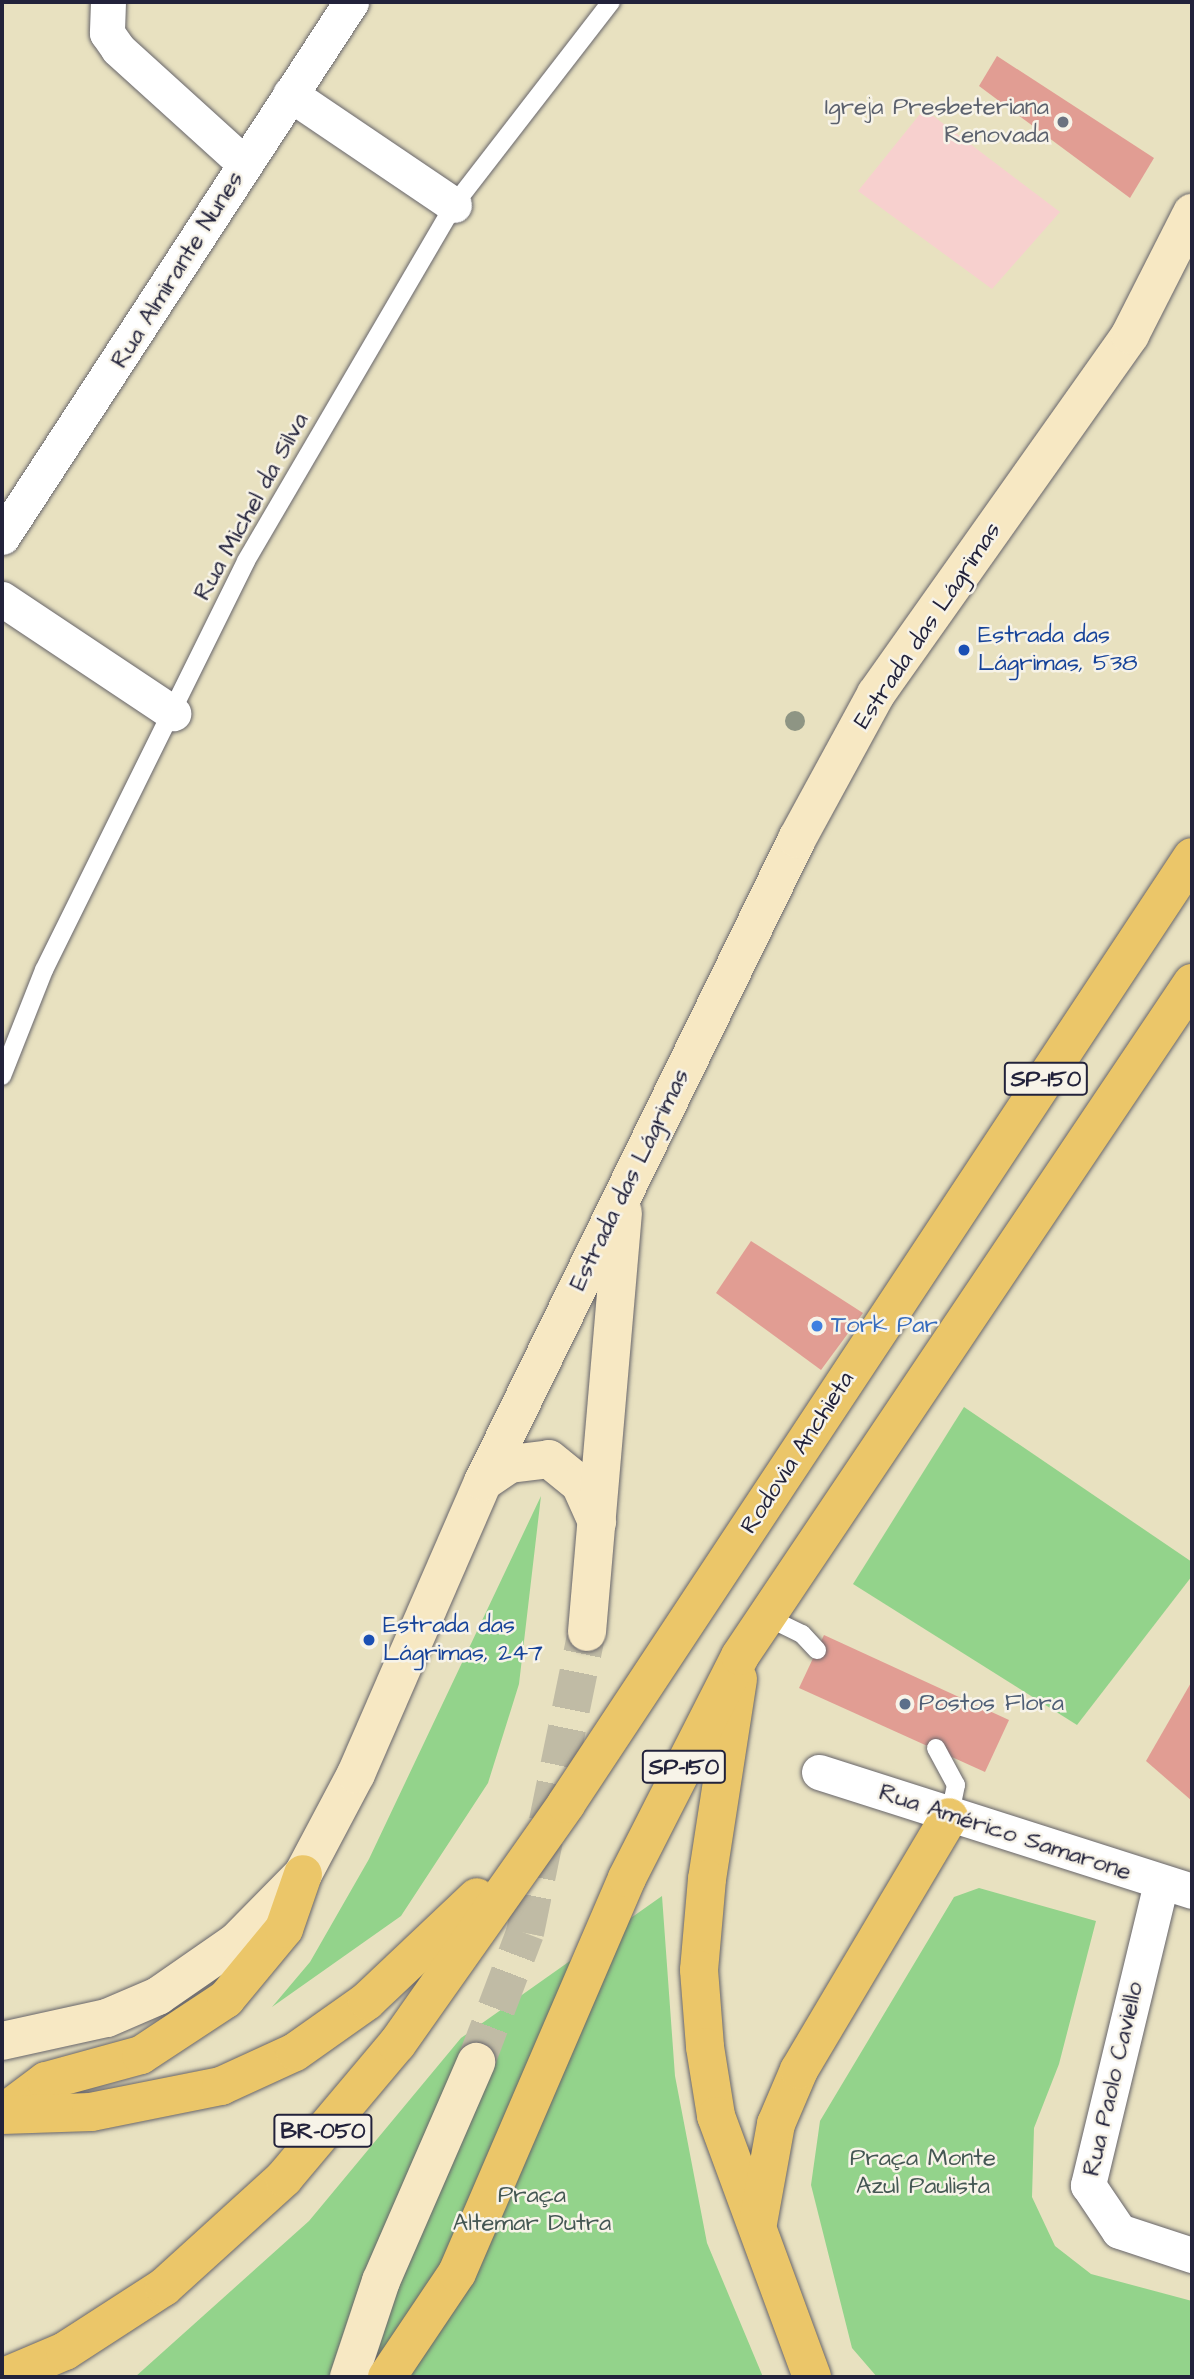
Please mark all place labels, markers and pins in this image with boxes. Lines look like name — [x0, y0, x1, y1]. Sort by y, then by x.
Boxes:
place label: Igreja Presbeteriana Renovada — [825, 94, 1049, 150]
marker: Igreja Presbeteriana Renovada — [1055, 114, 1071, 130]
place label: Estrada das Lágrimas, 538 — [978, 622, 1138, 678]
marker: Estrada das Lágrimas, 538 — [956, 642, 972, 658]
place label: Tork Par — [831, 1312, 938, 1340]
marker: Tork Par — [809, 1318, 825, 1334]
place label: Estrada das Lágrimas, 247 — [383, 1612, 543, 1668]
marker: Estrada das Lágrimas, 247 — [361, 1632, 377, 1648]
place label: Postos Flora — [919, 1690, 1064, 1718]
marker: Postos Flora — [897, 1696, 913, 1712]

